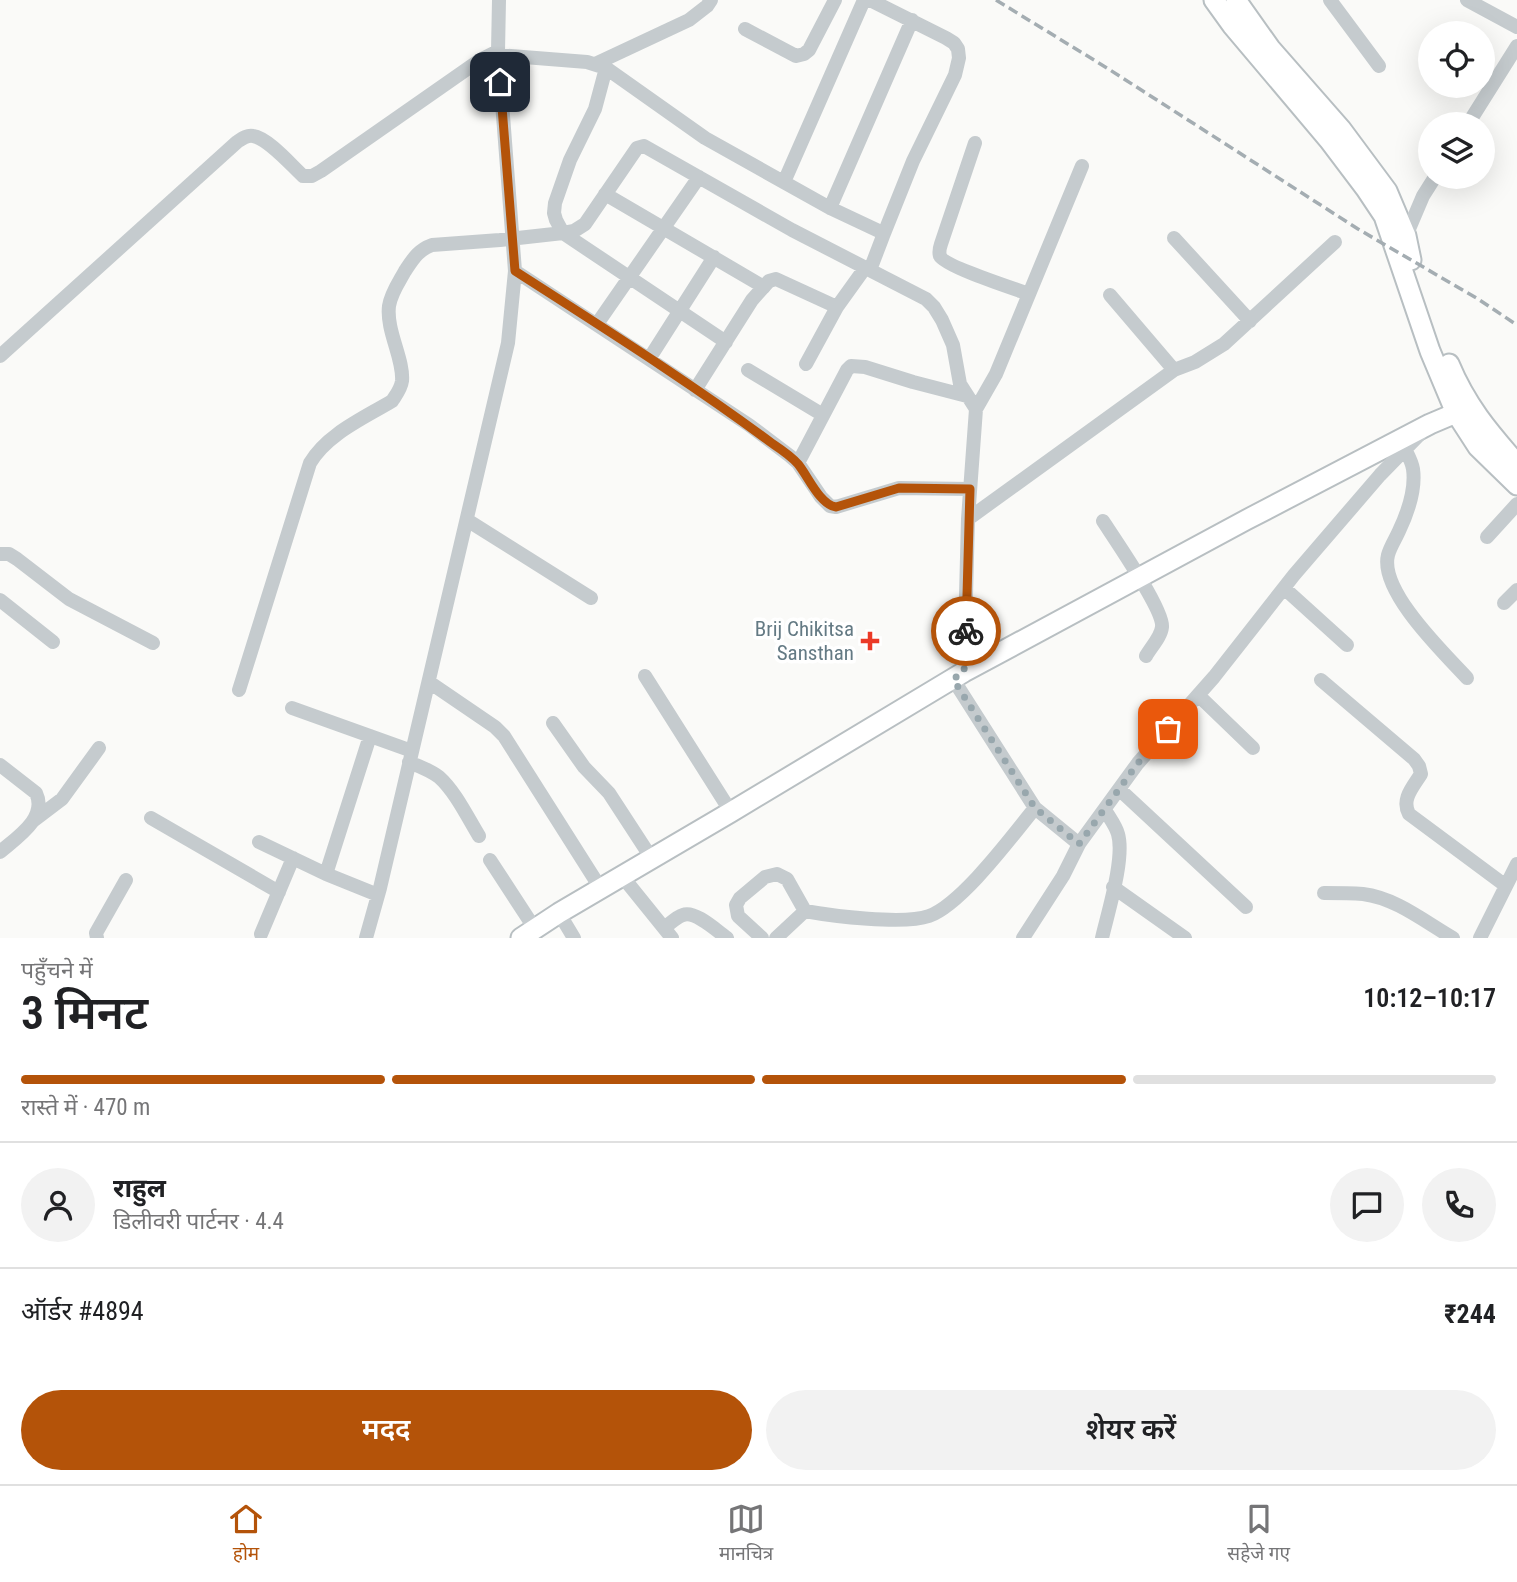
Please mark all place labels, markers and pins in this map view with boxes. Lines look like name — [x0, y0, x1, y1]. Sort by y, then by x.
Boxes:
pin — [470, 52, 530, 112]
place label: Brij Chikitsa Sansthan — [755, 617, 854, 665]
marker: Brij Chikitsa Sansthan — [860, 631, 880, 651]
pin — [1138, 699, 1198, 759]

